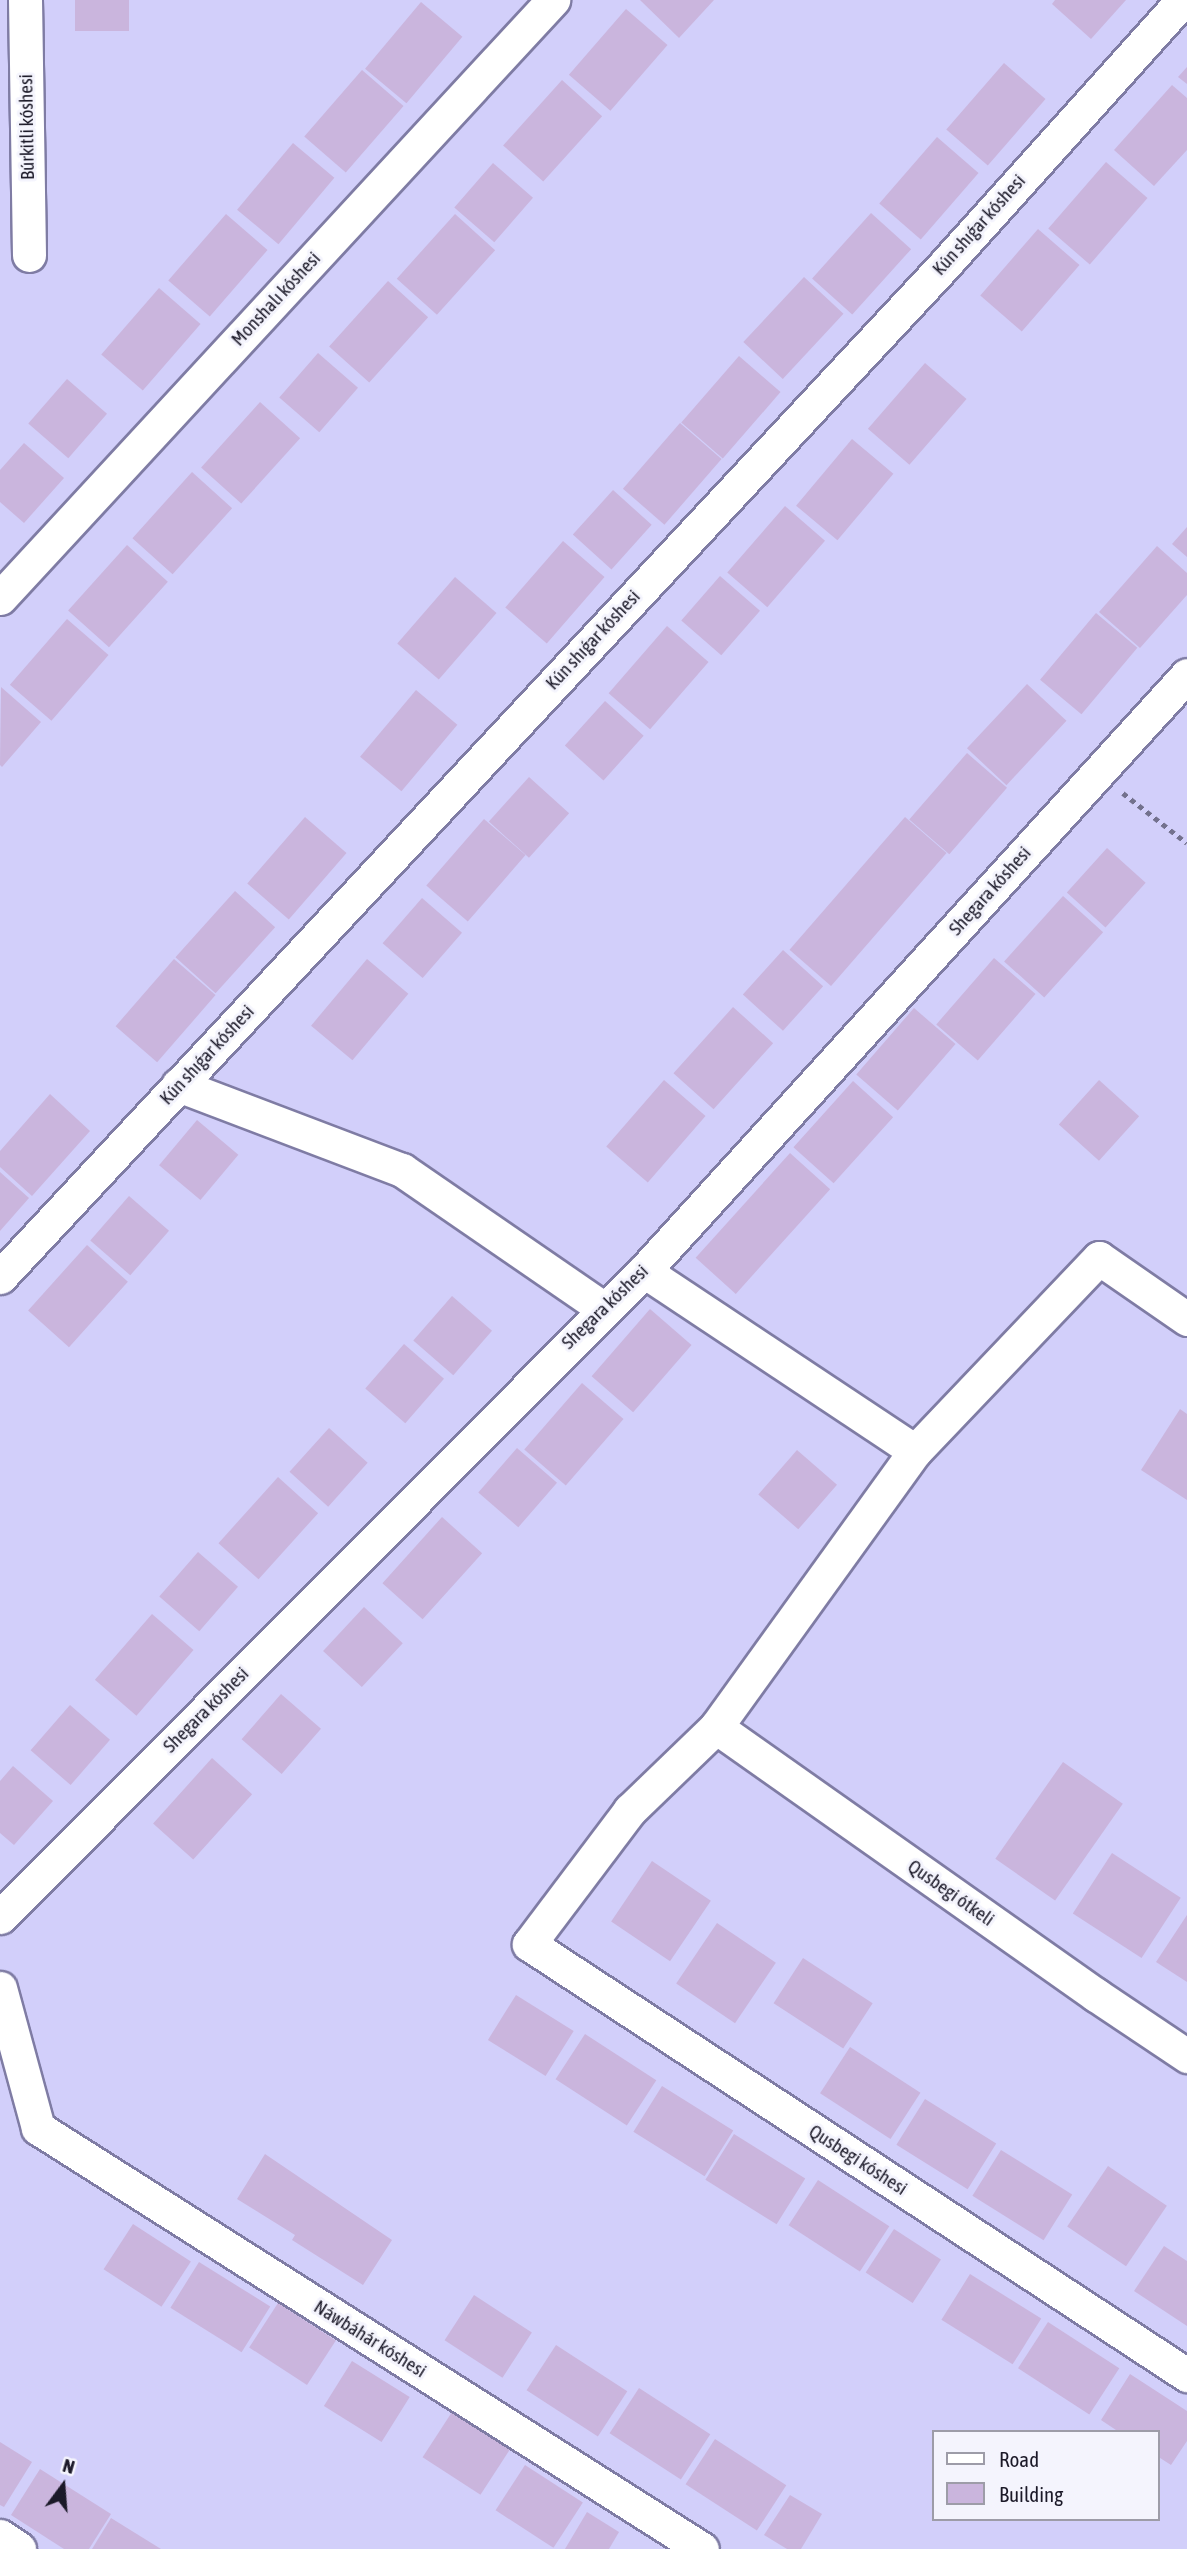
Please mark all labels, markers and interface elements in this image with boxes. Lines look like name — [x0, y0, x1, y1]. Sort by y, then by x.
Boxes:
street label: Búrkitli kóshesi — [15, 74, 39, 180]
street label: Kún shıǵar kóshesi — [928, 170, 1030, 280]
street label: Monshalı kóshesi — [227, 247, 325, 351]
street label: Kún shıǵar kóshesi — [541, 586, 645, 694]
street label: Shegara kóshesi — [944, 842, 1036, 940]
street label: Kún shıǵar kóshesi — [155, 1001, 259, 1109]
street label: Shegara kóshesi — [557, 1260, 653, 1354]
street label: Shegara kóshesi — [158, 1662, 254, 1758]
street label: Qusbegi ótkeli — [903, 1855, 999, 1931]
street label: Qusbegi kóshesi — [805, 2120, 911, 2200]
street label: Náwbáhár kóshesi — [310, 2295, 430, 2383]
legend — [932, 2430, 1159, 2521]
text: Road — [999, 2447, 1039, 2471]
north arrow — [28, 2451, 98, 2521]
text: N — [60, 2454, 77, 2478]
text: Building — [999, 2482, 1063, 2506]

